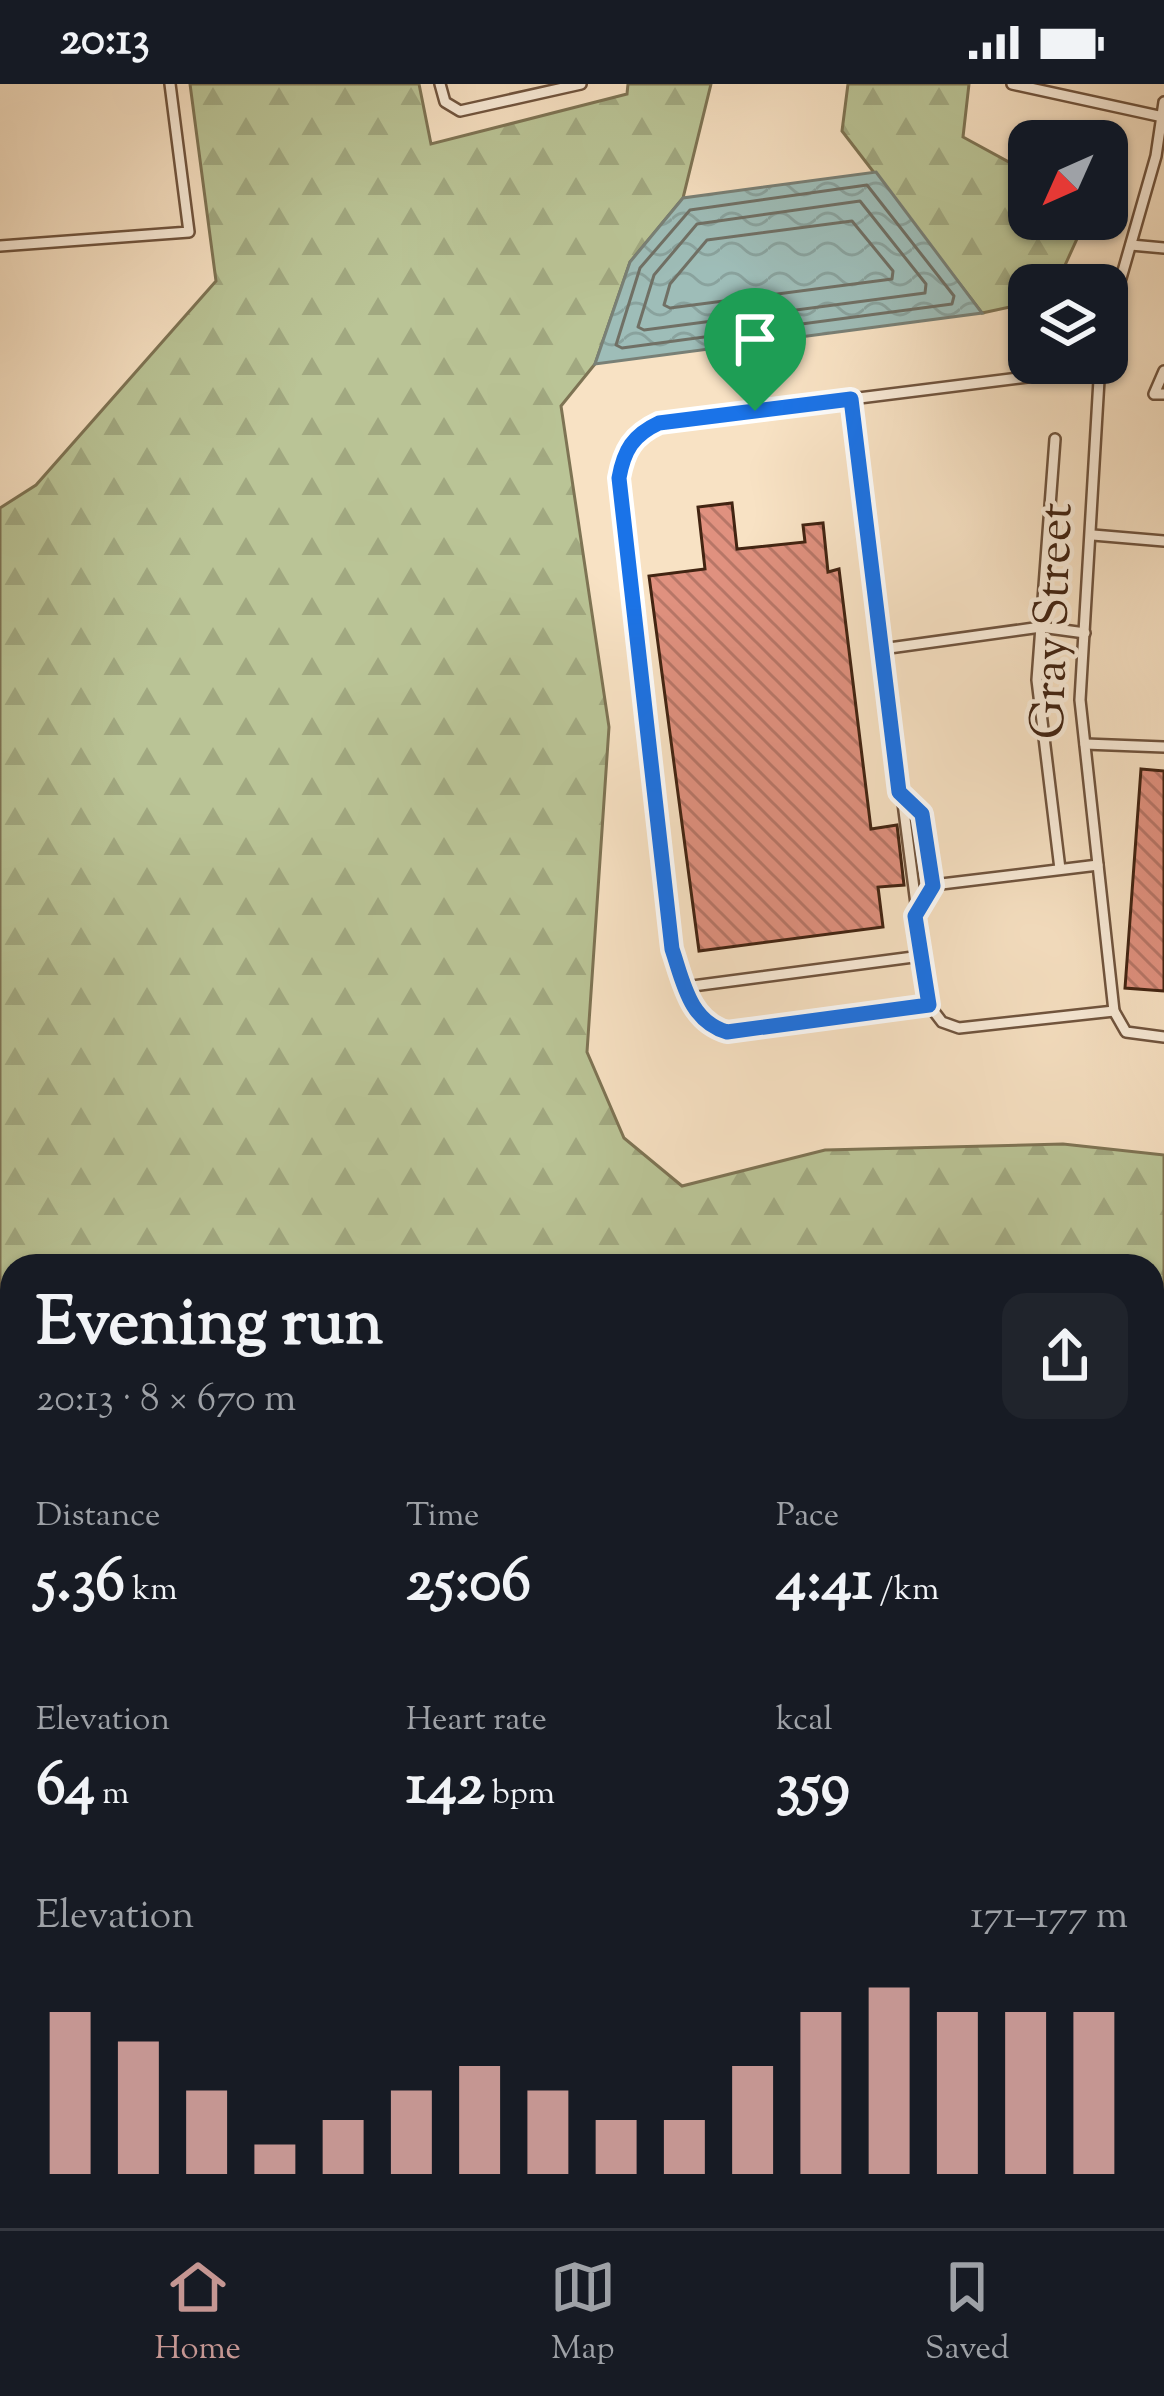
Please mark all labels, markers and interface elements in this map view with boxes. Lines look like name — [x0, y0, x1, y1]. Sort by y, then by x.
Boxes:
text: 20:13 — [60, 10, 150, 75]
north arrow — [1008, 120, 1128, 240]
map controls — [1008, 120, 1128, 384]
button: layers — [1008, 264, 1128, 384]
pin — [704, 288, 806, 411]
icon: arrive — [722, 306, 788, 372]
street label: Gray Street — [1016, 501, 1094, 741]
text: Evening run — [36, 1280, 383, 1375]
button: share — [1002, 1293, 1128, 1419]
text: 20:13 · 8 × 670 m — [36, 1373, 296, 1429]
text: Distance — [36, 1493, 160, 1541]
text: Time — [406, 1493, 479, 1541]
text: Pace — [776, 1493, 839, 1541]
text: 5.36 — [36, 1541, 125, 1628]
text: 25:06 — [406, 1541, 531, 1628]
text: 4:41 — [776, 1541, 872, 1628]
text: km — [125, 1567, 177, 1615]
text: /km — [872, 1567, 939, 1615]
text: Elevation — [36, 1697, 170, 1745]
text: Heart rate — [406, 1697, 547, 1745]
text: kcal — [776, 1697, 833, 1745]
text: 64 — [36, 1745, 95, 1832]
text: 142 — [406, 1745, 485, 1832]
text: 359 — [776, 1745, 850, 1832]
text: m — [95, 1771, 129, 1819]
text: bpm — [485, 1771, 555, 1819]
text: Elevation — [36, 1890, 194, 1946]
text: 171–177 m — [970, 1890, 1128, 1946]
tab: Home — [154, 2254, 241, 2374]
tab: Map — [550, 2254, 616, 2374]
tab: Saved — [925, 2254, 1010, 2374]

